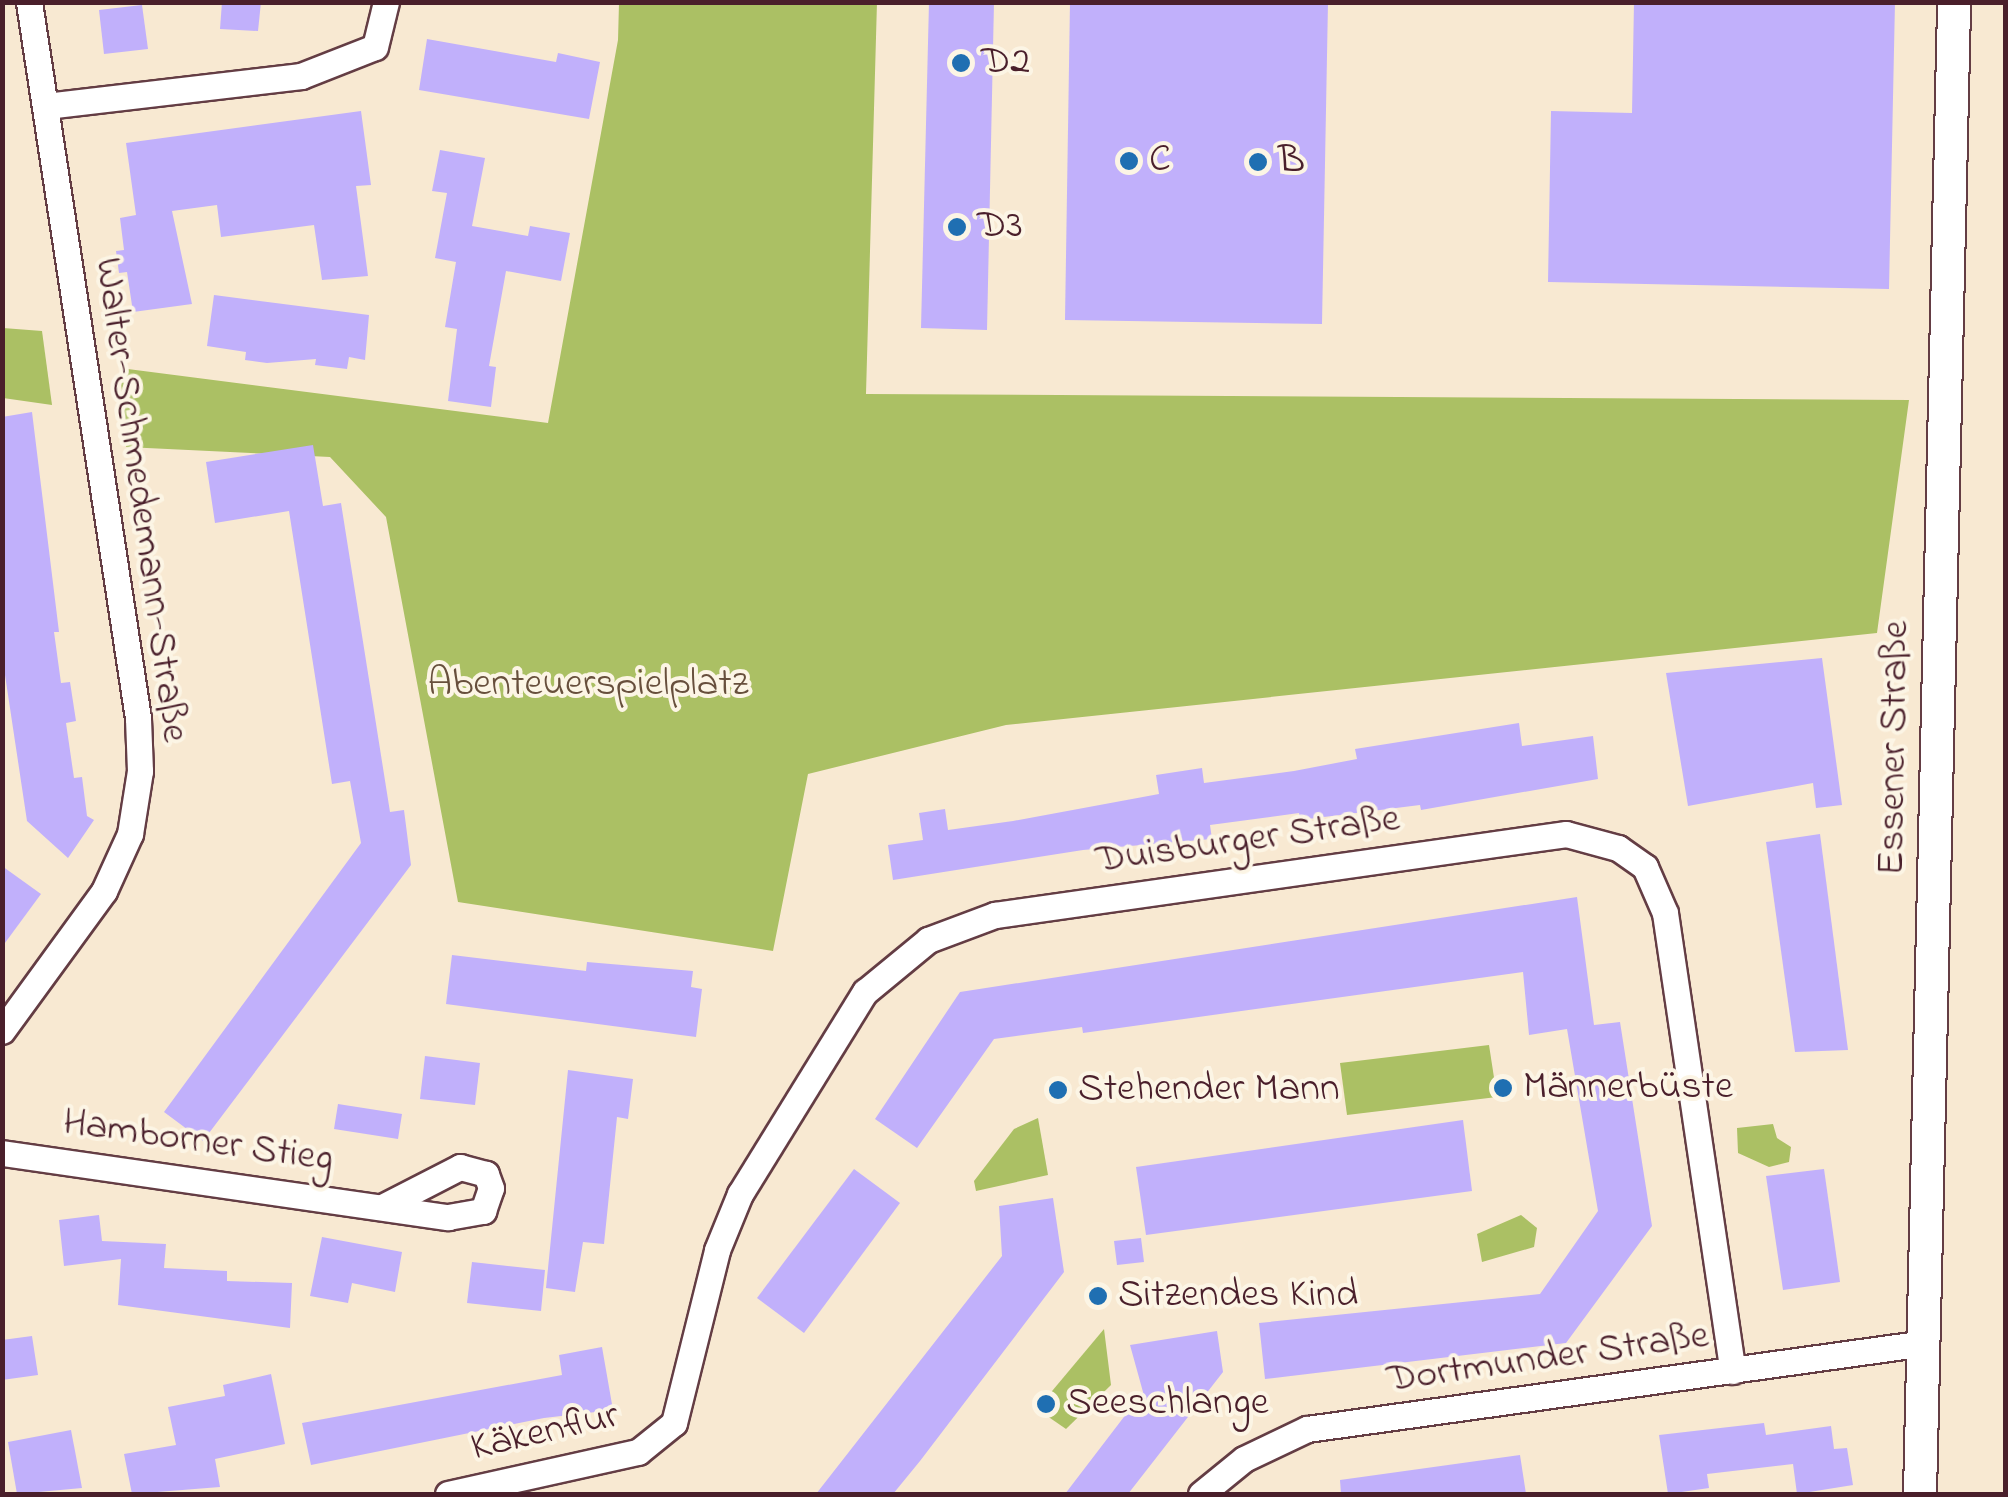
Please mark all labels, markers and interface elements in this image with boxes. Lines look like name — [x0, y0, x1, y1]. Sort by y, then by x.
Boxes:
place label: D2 — [981, 39, 1030, 87]
marker: D2 — [950, 52, 972, 74]
place label: C — [1149, 137, 1171, 185]
place label: B — [1278, 138, 1305, 186]
marker: C — [1118, 150, 1140, 172]
marker: B — [1247, 151, 1269, 173]
place label: D3 — [977, 203, 1023, 251]
marker: D3 — [946, 216, 968, 238]
street label: Walter-Schmedemann-Straße — [82, 255, 198, 745]
street label: Essener Straße — [1869, 620, 1921, 876]
park label: Abenteuerspielplatz — [428, 661, 748, 709]
street label: Duisburger Straße — [1093, 796, 1403, 886]
place label: Männerbüste — [1523, 1064, 1733, 1112]
place label: Stehender Mann — [1078, 1066, 1340, 1114]
marker: Männerbüste — [1492, 1077, 1514, 1099]
marker: Stehender Mann — [1047, 1079, 1069, 1101]
street label: Hamborner Stieg — [60, 1099, 336, 1185]
place label: Sitzendes Kind — [1118, 1272, 1358, 1320]
marker: Sitzendes Kind — [1087, 1285, 1109, 1307]
street label: Dortmunder Straße — [1384, 1313, 1712, 1405]
place label: Seeschlange — [1066, 1380, 1269, 1428]
street label: Käkenflur — [466, 1393, 624, 1473]
marker: Seeschlange — [1035, 1393, 1057, 1415]

